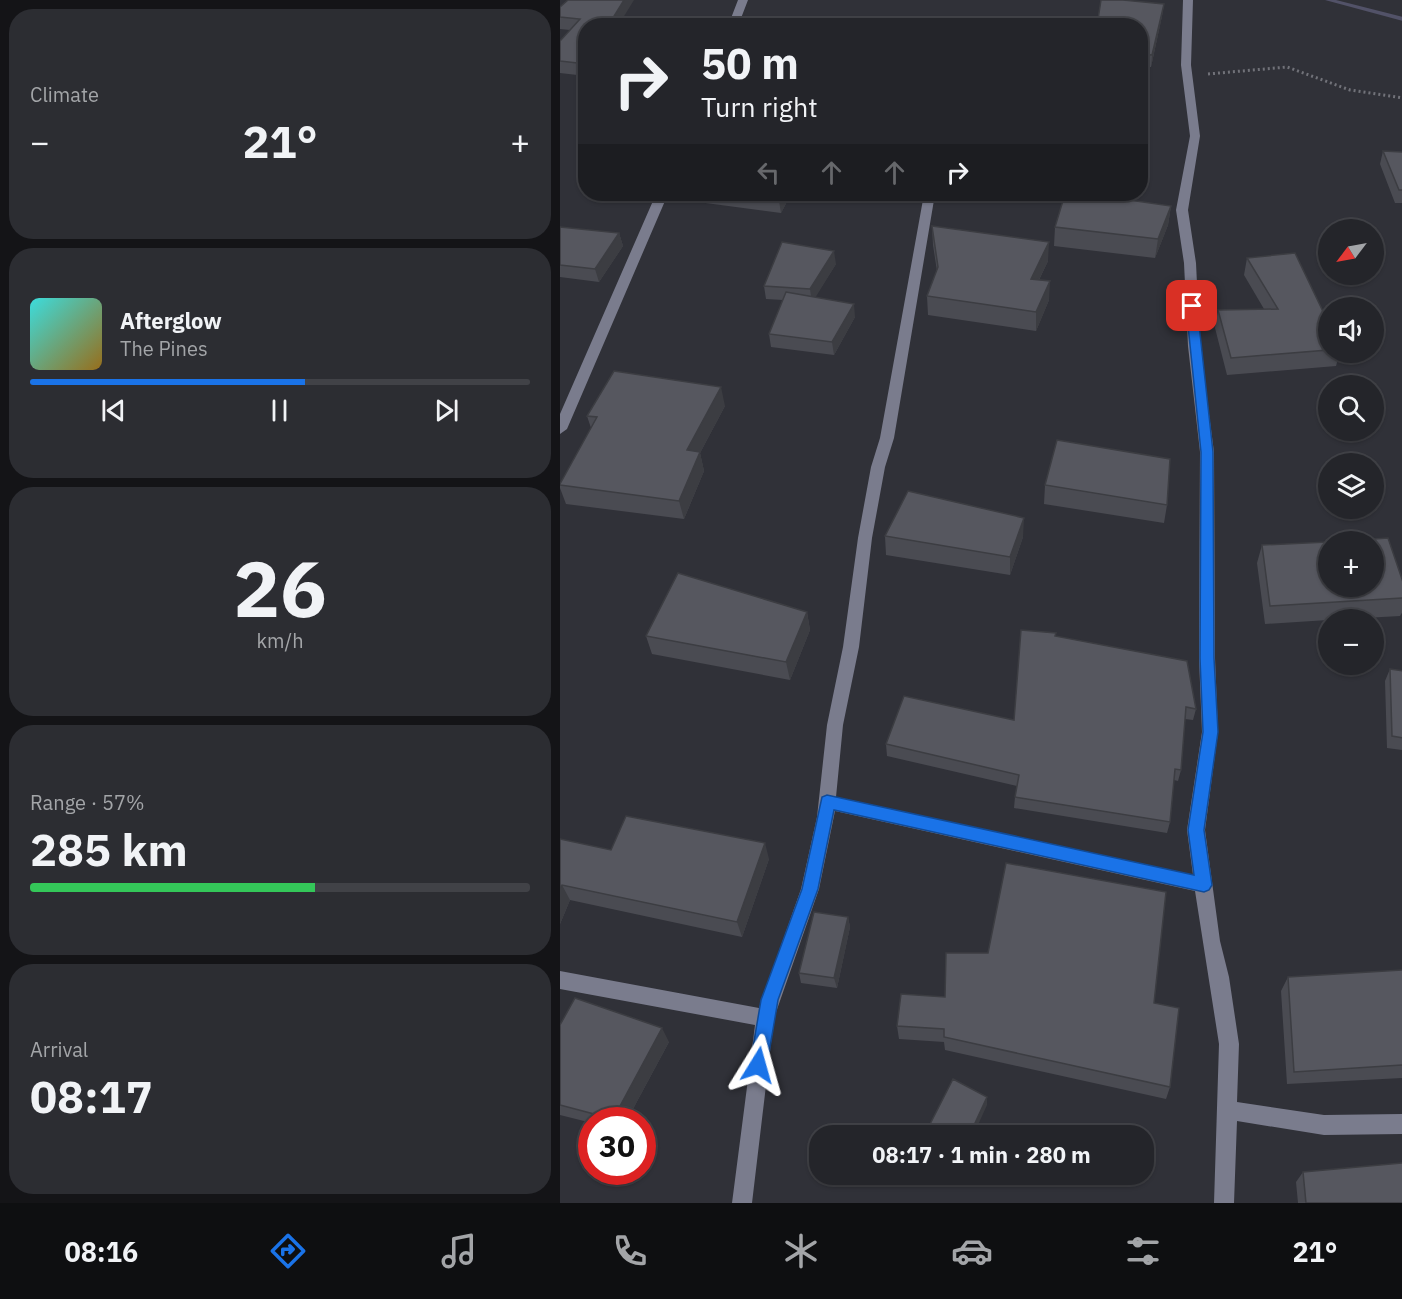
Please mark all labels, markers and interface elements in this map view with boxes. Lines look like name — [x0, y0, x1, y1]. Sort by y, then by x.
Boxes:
text: 50 m — [701, 36, 799, 91]
icon: right — [602, 42, 680, 120]
text: Climate — [30, 81, 99, 108]
text: Turn right — [701, 89, 818, 124]
text: 21° — [242, 112, 318, 170]
text: − — [30, 120, 50, 163]
text: + — [510, 120, 530, 163]
icon: left — [752, 156, 785, 189]
icon: ahead — [815, 156, 848, 189]
icon: ahead — [878, 156, 911, 189]
icon: right — [941, 156, 974, 189]
north arrow — [1318, 219, 1384, 285]
map controls — [1318, 219, 1384, 675]
pin — [1166, 280, 1217, 331]
icon: arrive — [1175, 289, 1208, 322]
button: sound — [1318, 297, 1384, 363]
text: Afterglow — [120, 306, 222, 335]
text: The Pines — [120, 335, 208, 362]
button: search — [1318, 375, 1384, 441]
icon: previous — [97, 394, 130, 427]
icon: pause — [263, 394, 296, 427]
icon: next — [430, 394, 463, 427]
button: layers — [1318, 453, 1384, 519]
button: + — [1318, 531, 1384, 597]
text: 26 — [233, 537, 327, 638]
button: − — [1318, 609, 1384, 675]
text: km/h — [256, 627, 304, 654]
text: Range · 57% — [30, 789, 145, 816]
text: 285 km — [30, 820, 188, 878]
position arrow — [726, 1033, 790, 1097]
text: Arrival — [30, 1036, 88, 1063]
text: 08:17 — [30, 1067, 153, 1125]
speed limit sign: 30 — [578, 1107, 656, 1185]
text: 08:17 · 1 min · 280 m — [872, 1140, 1091, 1169]
icon: directions — [267, 1230, 309, 1272]
icon: music — [438, 1230, 480, 1272]
icon: phone — [609, 1230, 651, 1272]
icon: climate — [780, 1230, 822, 1272]
icon: car — [951, 1230, 993, 1272]
icon: filters — [1122, 1230, 1164, 1272]
text: 08:16 — [64, 1234, 138, 1269]
text: 21° — [1292, 1234, 1337, 1269]

